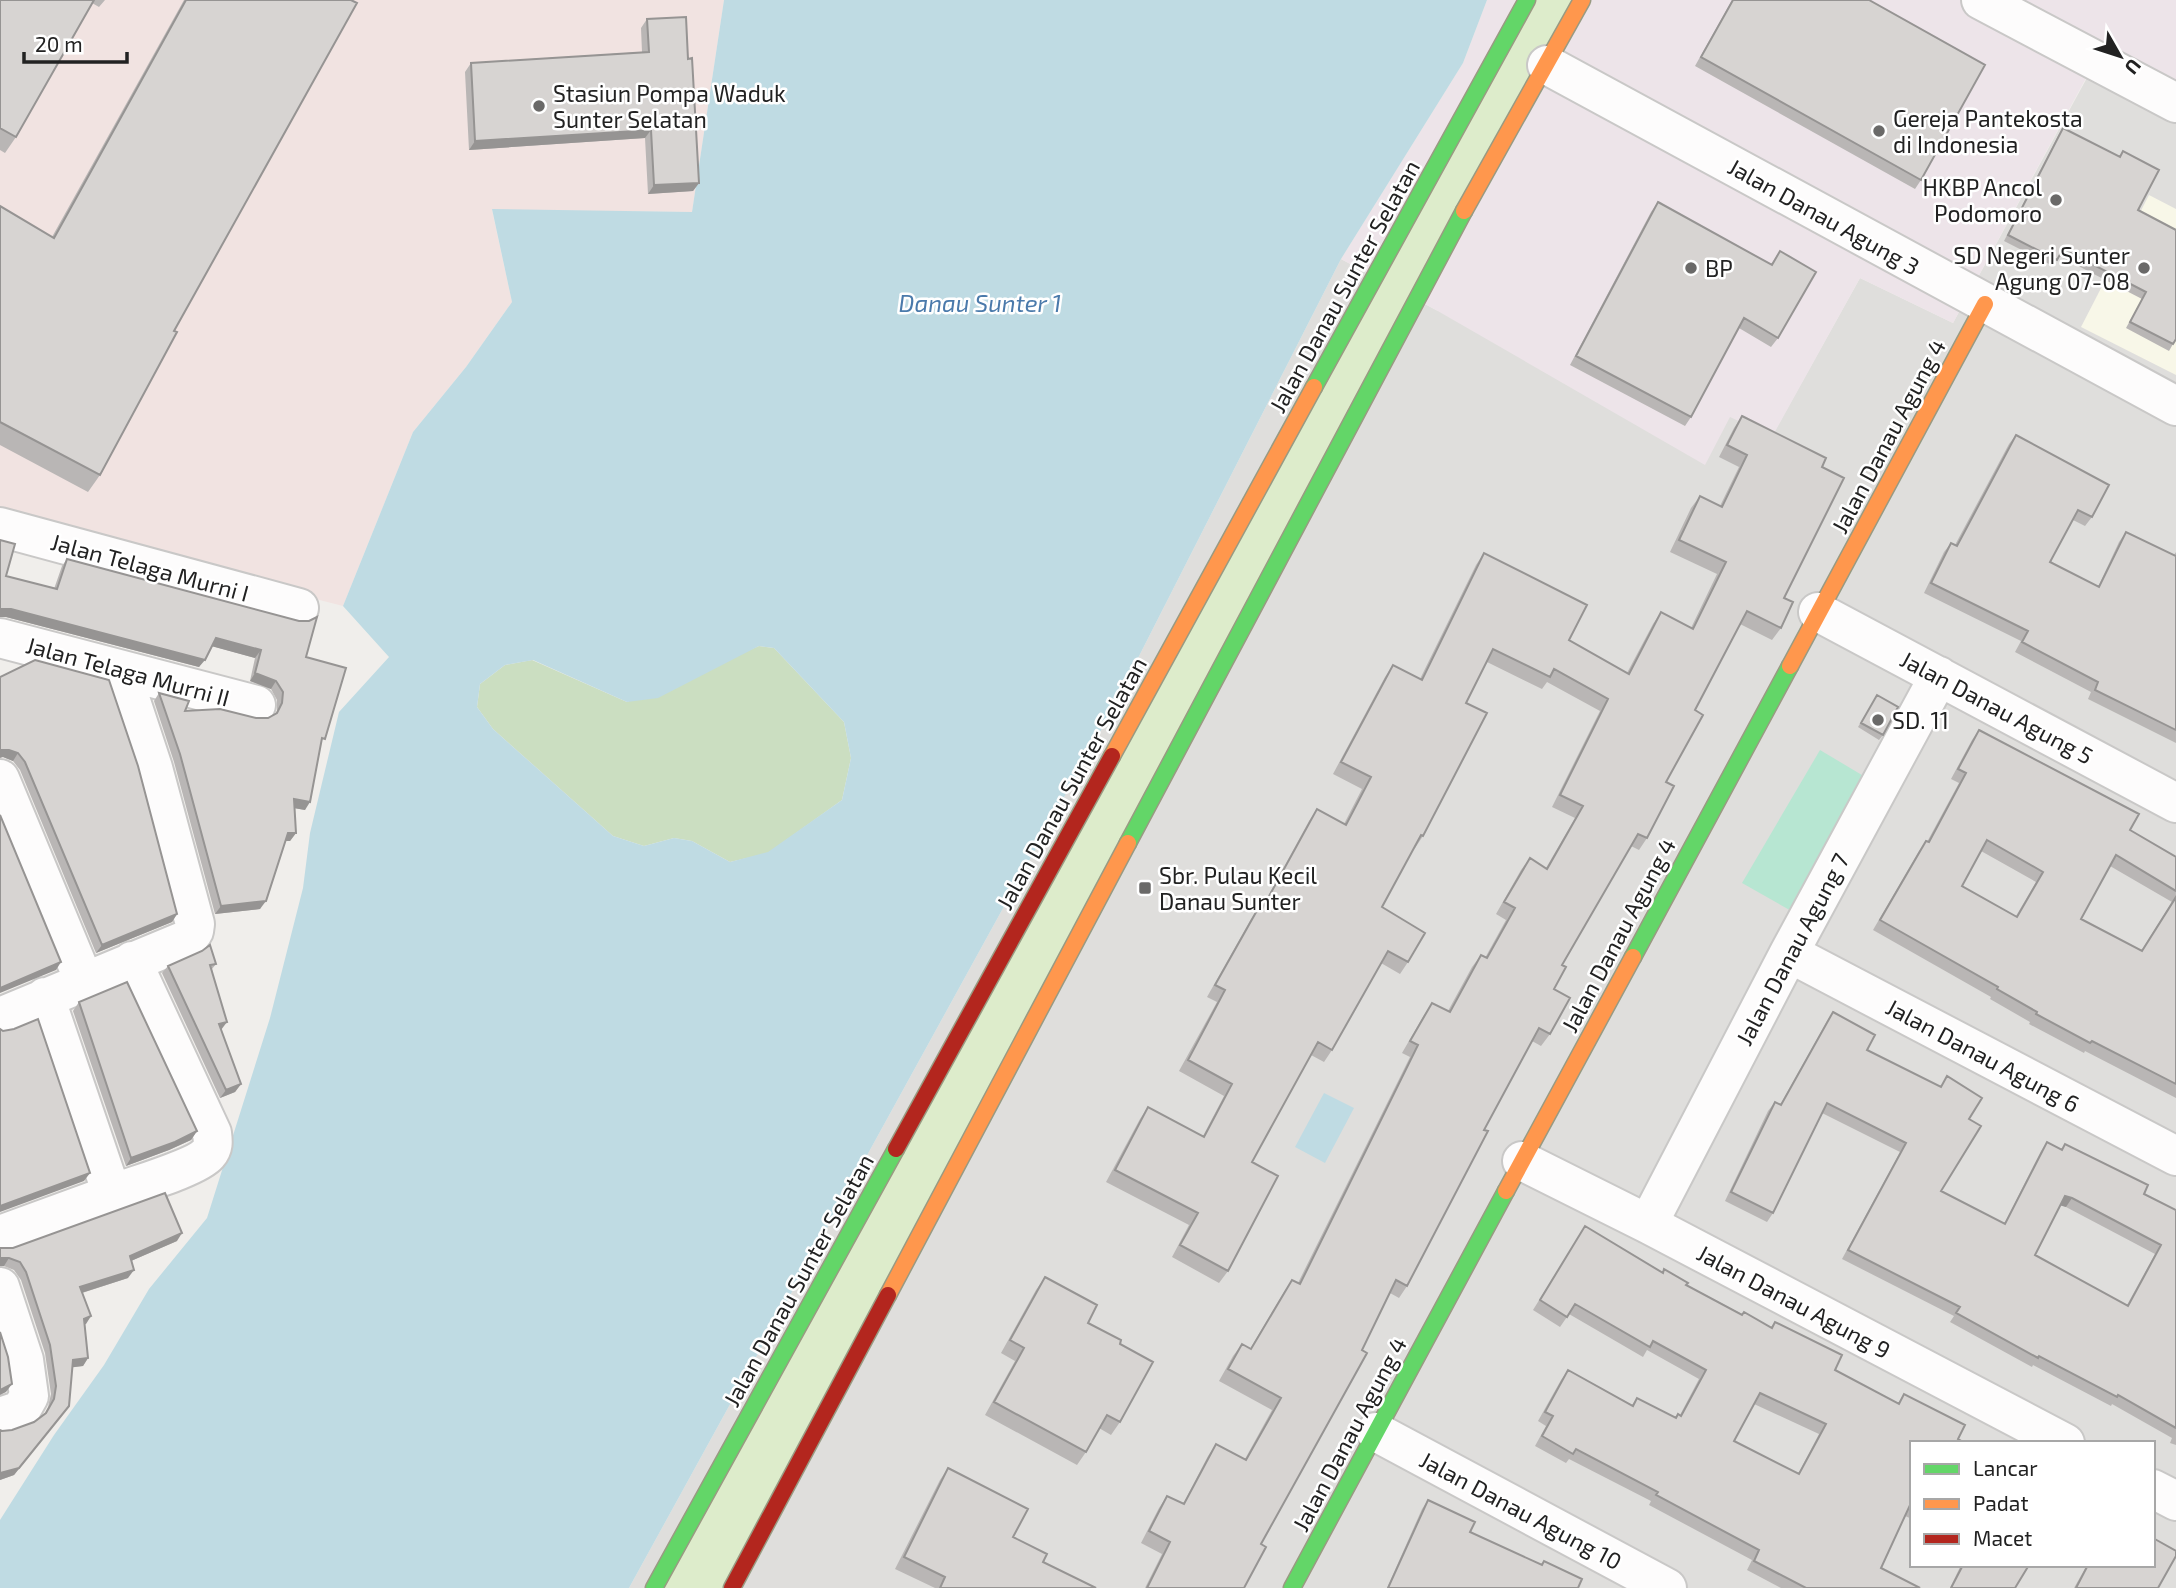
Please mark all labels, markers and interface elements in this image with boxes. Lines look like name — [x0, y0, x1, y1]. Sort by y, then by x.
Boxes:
scale bar — [24, 21, 128, 65]
north arrow — [2085, 21, 2155, 91]
text: 20 m — [35, 31, 83, 56]
text: U — [2121, 55, 2147, 79]
place label: Stasiun Pompa Waduk Sunter Selatan — [553, 79, 786, 133]
marker: Stasiun Pompa Waduk Sunter Selatan — [531, 98, 547, 114]
place label: Gereja Pantekosta di Indonesia — [1893, 104, 2083, 158]
marker: Gereja Pantekosta di Indonesia — [1871, 123, 1887, 139]
street label: Jalan Danau Agung 3 — [1723, 152, 1925, 280]
street label: Jalan Danau Sunter Selatan — [1263, 155, 1425, 417]
place label: HKBP Ancol Podomoro — [1922, 173, 2042, 227]
marker: HKBP Ancol Podomoro — [2048, 192, 2064, 208]
place label: SD Negeri Sunter Agung 07-08 — [1953, 241, 2130, 295]
place label: BP — [1705, 254, 1733, 282]
marker: BP — [1683, 260, 1699, 276]
marker: SD Negeri Sunter Agung 07-08 — [2136, 260, 2152, 276]
water label: Danau Sunter 1 — [899, 288, 1061, 317]
street label: Jalan Danau Agung 4 — [1825, 334, 1951, 538]
street label: Jalan Telaga Murni I — [48, 527, 252, 607]
street label: Jalan Telaga Murni II — [23, 630, 233, 712]
street label: Jalan Danau Agung 5 — [1896, 644, 2098, 770]
street label: Jalan Danau Sunter Selatan — [990, 652, 1152, 914]
place label: SD. 11 — [1892, 706, 1949, 734]
marker: SD. 11 — [1870, 712, 1886, 728]
street label: Jalan Danau Agung 4 — [1555, 833, 1681, 1037]
street label: Jalan Danau Agung 7 — [1730, 848, 1855, 1050]
place label: Sbr. Pulau Kecil Danau Sunter — [1159, 861, 1317, 915]
marker: Sbr. Pulau Kecil Danau Sunter — [1137, 880, 1153, 896]
street label: Jalan Danau Agung 6 — [1882, 992, 2084, 1118]
street label: Jalan Danau Sunter Selatan — [717, 1149, 879, 1411]
street label: Jalan Danau Agung 9 — [1693, 1238, 1895, 1364]
street label: Jalan Danau Agung 4 — [1286, 1332, 1412, 1536]
legend — [1910, 1441, 2155, 1567]
street label: Jalan Danau Agung 10 — [1415, 1445, 1627, 1575]
text: Lancar — [1973, 1455, 2038, 1480]
text: Padat — [1973, 1490, 2028, 1515]
text: Macet — [1973, 1525, 2032, 1550]

